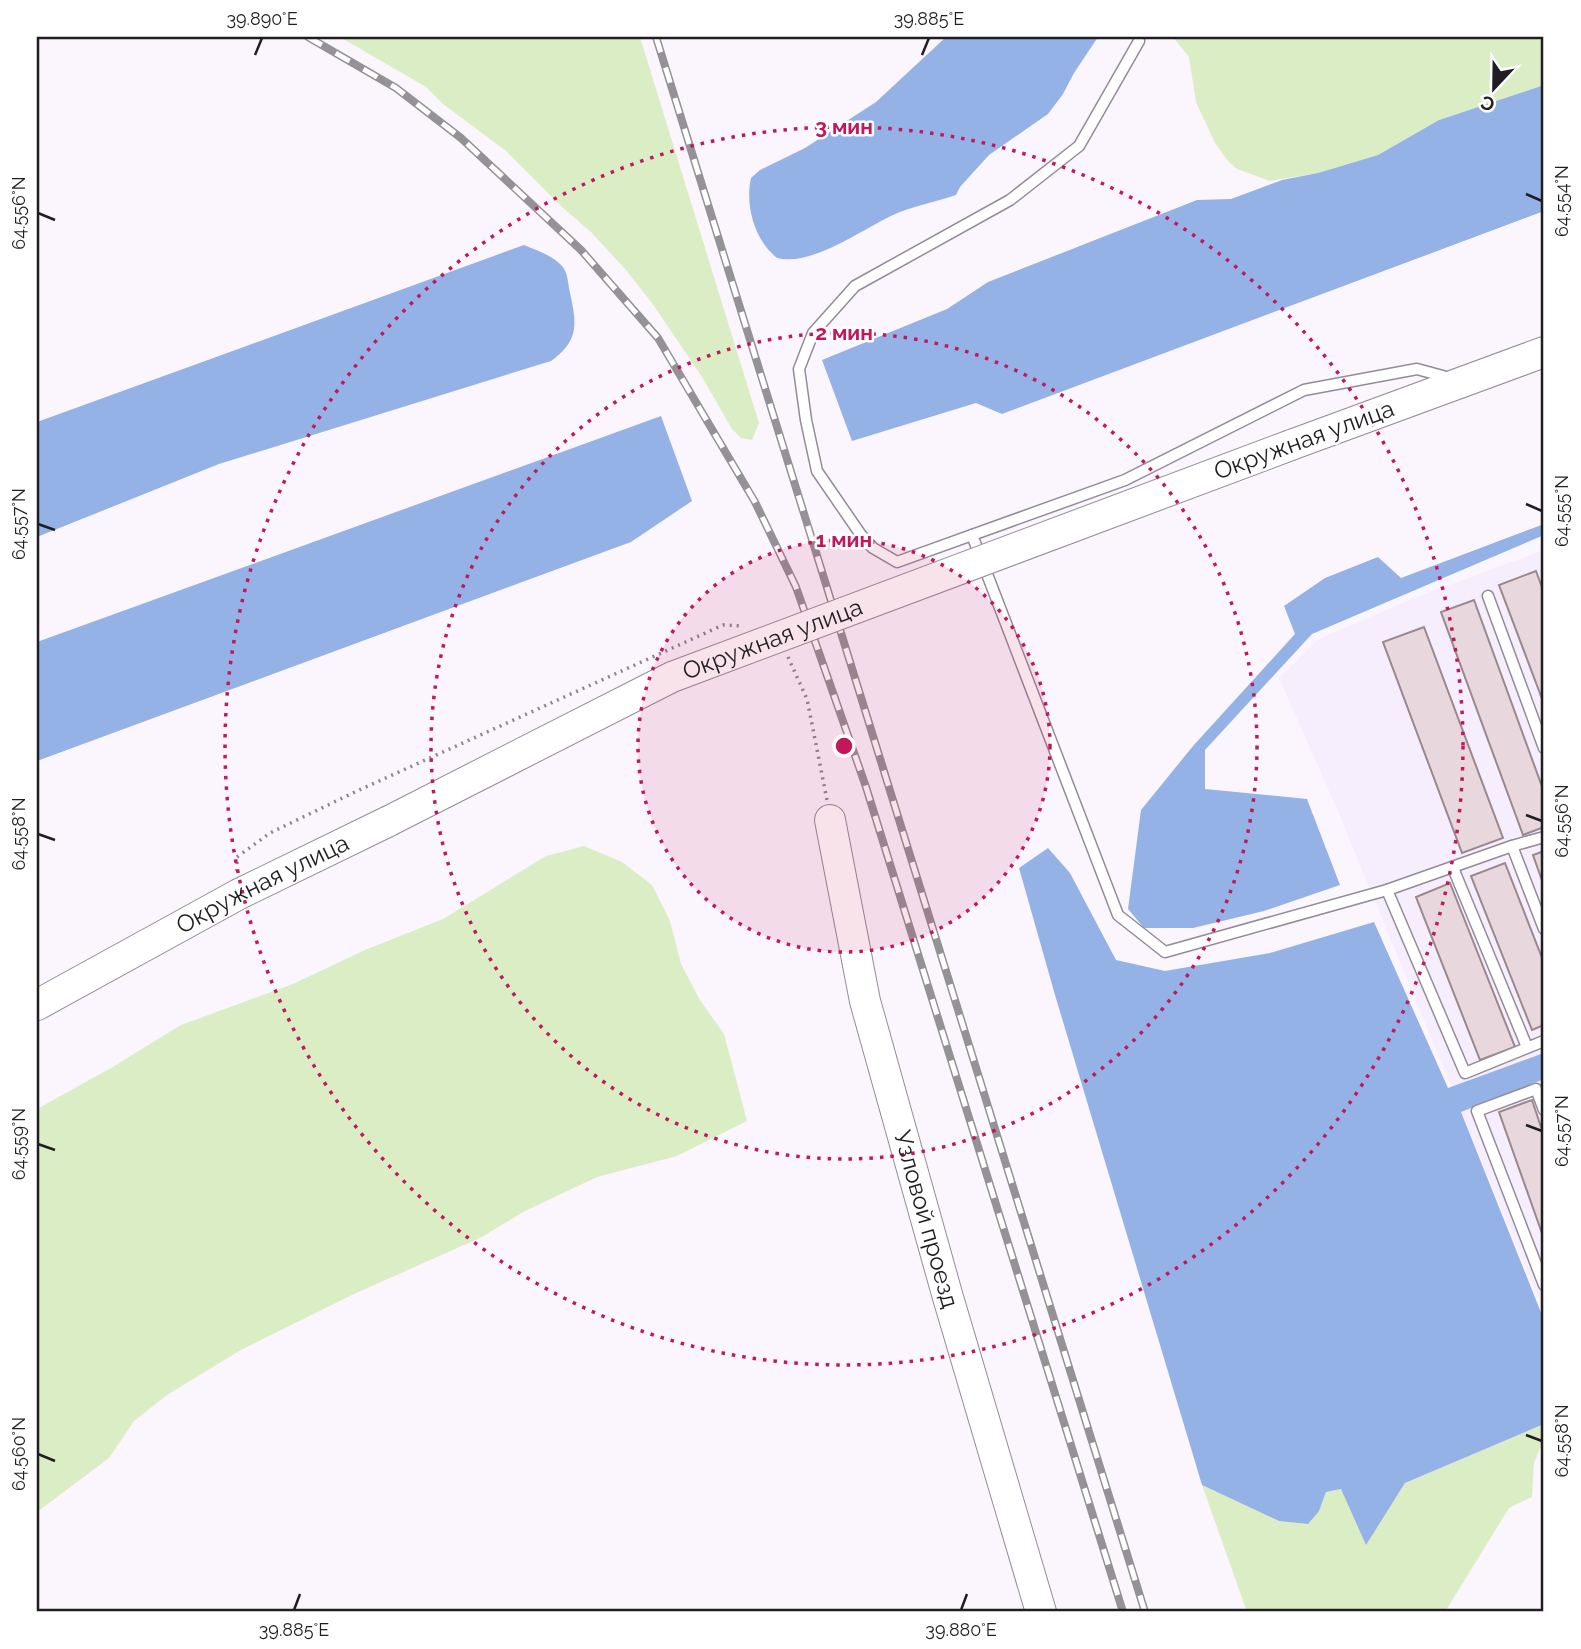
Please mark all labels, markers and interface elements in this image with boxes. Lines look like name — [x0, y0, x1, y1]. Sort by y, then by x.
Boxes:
text: 39.890°E — [226, 8, 298, 29]
text: 39.885°E — [894, 8, 964, 29]
north arrow — [1458, 52, 1528, 122]
text: С — [1477, 91, 1498, 116]
text: 3 мин — [815, 114, 873, 139]
text: 64.554°N — [1551, 165, 1572, 237]
text: 64.556°N — [8, 176, 29, 250]
text: 2 мин — [815, 320, 873, 345]
street label: Окружная улица — [1210, 393, 1398, 486]
text: 64.555°N — [1551, 475, 1572, 547]
text: 64.557°N — [8, 488, 29, 560]
text: 1 мин — [816, 527, 872, 552]
street label: Окружная улица — [679, 592, 866, 686]
centre of rings — [832, 734, 856, 758]
text: 64.556°N — [1551, 784, 1572, 858]
text: 64.558°N — [8, 797, 29, 871]
street label: Окружная улица — [171, 828, 353, 940]
text: 64.557°N — [1551, 1095, 1572, 1167]
text: 64.559°N — [8, 1108, 29, 1180]
street label: Узловой проезд — [888, 1127, 965, 1311]
text: 64.558°N — [1551, 1404, 1572, 1478]
text: 64.560°N — [8, 1417, 29, 1491]
text: 39.885°E — [259, 1619, 329, 1640]
text: 39.880°E — [925, 1619, 997, 1640]

